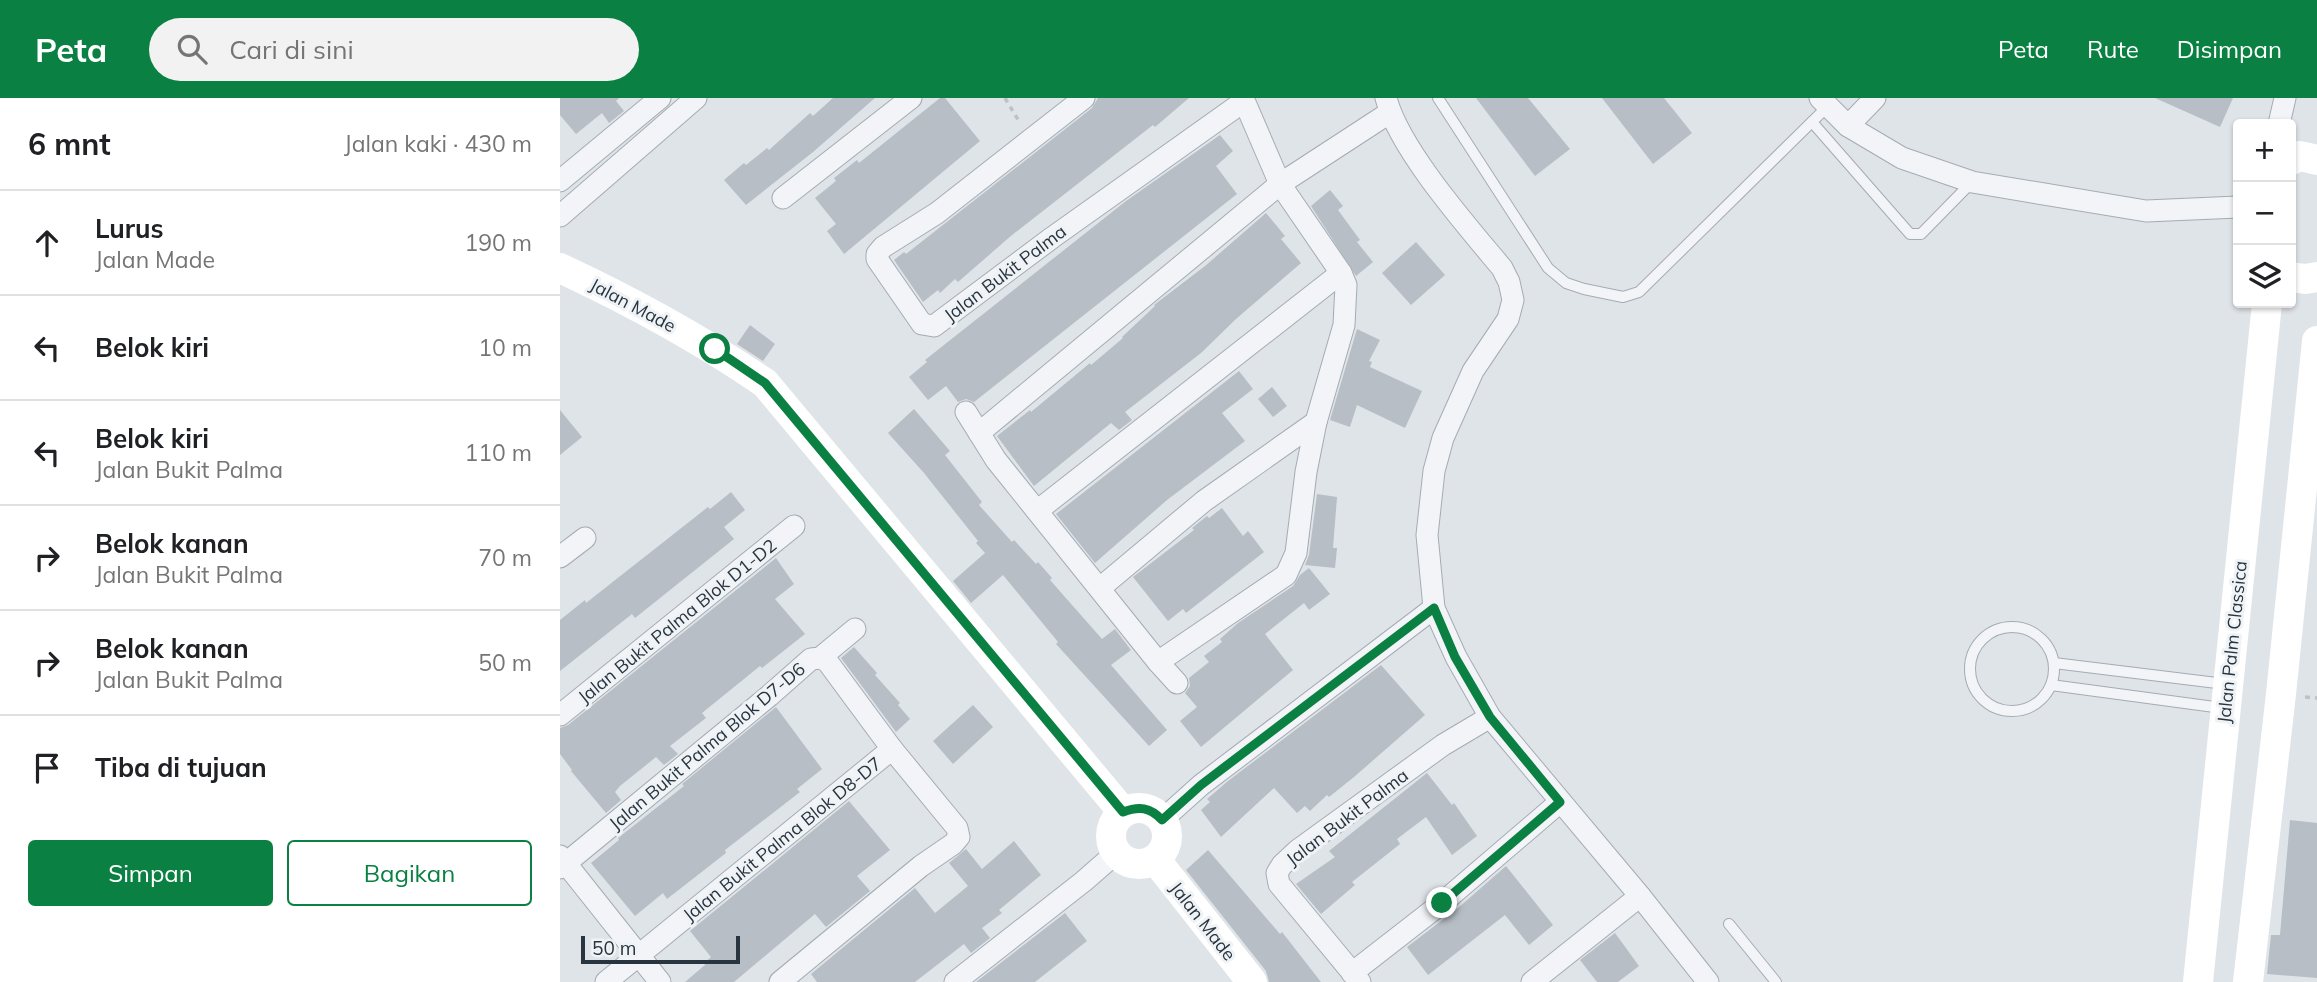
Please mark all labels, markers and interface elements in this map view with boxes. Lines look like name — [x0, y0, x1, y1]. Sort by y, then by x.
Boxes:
search box — [149, 18, 639, 81]
text: Peta — [35, 29, 107, 70]
icon: search — [173, 30, 211, 68]
text: Cari di sini — [229, 33, 354, 66]
text: Peta — [1998, 34, 2049, 64]
text: Rute — [2087, 34, 2139, 64]
text: Disimpan — [2177, 34, 2282, 64]
map controls — [2233, 119, 2296, 308]
button: + — [2233, 119, 2296, 182]
text: 6 mnt — [28, 125, 111, 163]
text: Jalan kaki · 430 m — [344, 129, 532, 158]
button: − — [2233, 182, 2296, 245]
text: Lurus — [95, 212, 164, 245]
street label: Jalan Bukit Palma — [939, 220, 1071, 326]
icon: ahead — [28, 224, 66, 262]
text: 190 m — [464, 228, 532, 257]
text: Jalan Made — [95, 245, 215, 274]
button: layers — [2233, 245, 2296, 308]
street label: Jalan Made — [586, 273, 680, 337]
icon: left — [28, 329, 66, 367]
text: Belok kiri — [95, 331, 209, 364]
text: 10 m — [478, 333, 532, 362]
route start — [699, 333, 730, 364]
text: Belok kiri — [95, 422, 209, 455]
icon: left — [28, 434, 66, 472]
text: 110 m — [464, 438, 532, 467]
text: Jalan Bukit Palma — [95, 455, 283, 484]
text: Belok kanan — [95, 527, 249, 560]
street label: Jalan Bukit Palma Blok D1-D2 — [573, 534, 781, 708]
icon: right — [28, 539, 66, 577]
text: 70 m — [478, 543, 532, 572]
text: Jalan Bukit Palma — [95, 560, 283, 589]
street label: Jalan Palm Classica — [2212, 560, 2252, 724]
text: Belok kanan — [95, 632, 249, 665]
icon: right — [28, 644, 66, 682]
text: 50 m — [478, 648, 532, 677]
street label: Jalan Bukit Palma Blok D7-D6 — [604, 657, 810, 835]
text: Jalan Bukit Palma — [95, 665, 283, 694]
icon: arrive — [28, 749, 66, 787]
text: Tiba di tujuan — [95, 751, 267, 784]
street label: Jalan Bukit Palma Blok D8-D7 — [678, 752, 886, 926]
street label: Jalan Bukit Palma — [1281, 764, 1413, 870]
button: Simpan — [28, 840, 273, 906]
button: Bagikan — [287, 840, 532, 906]
street label: Jalan Made — [1165, 877, 1241, 965]
route end — [1426, 887, 1457, 918]
scale bar — [581, 933, 740, 965]
text: 50 m — [592, 936, 636, 960]

